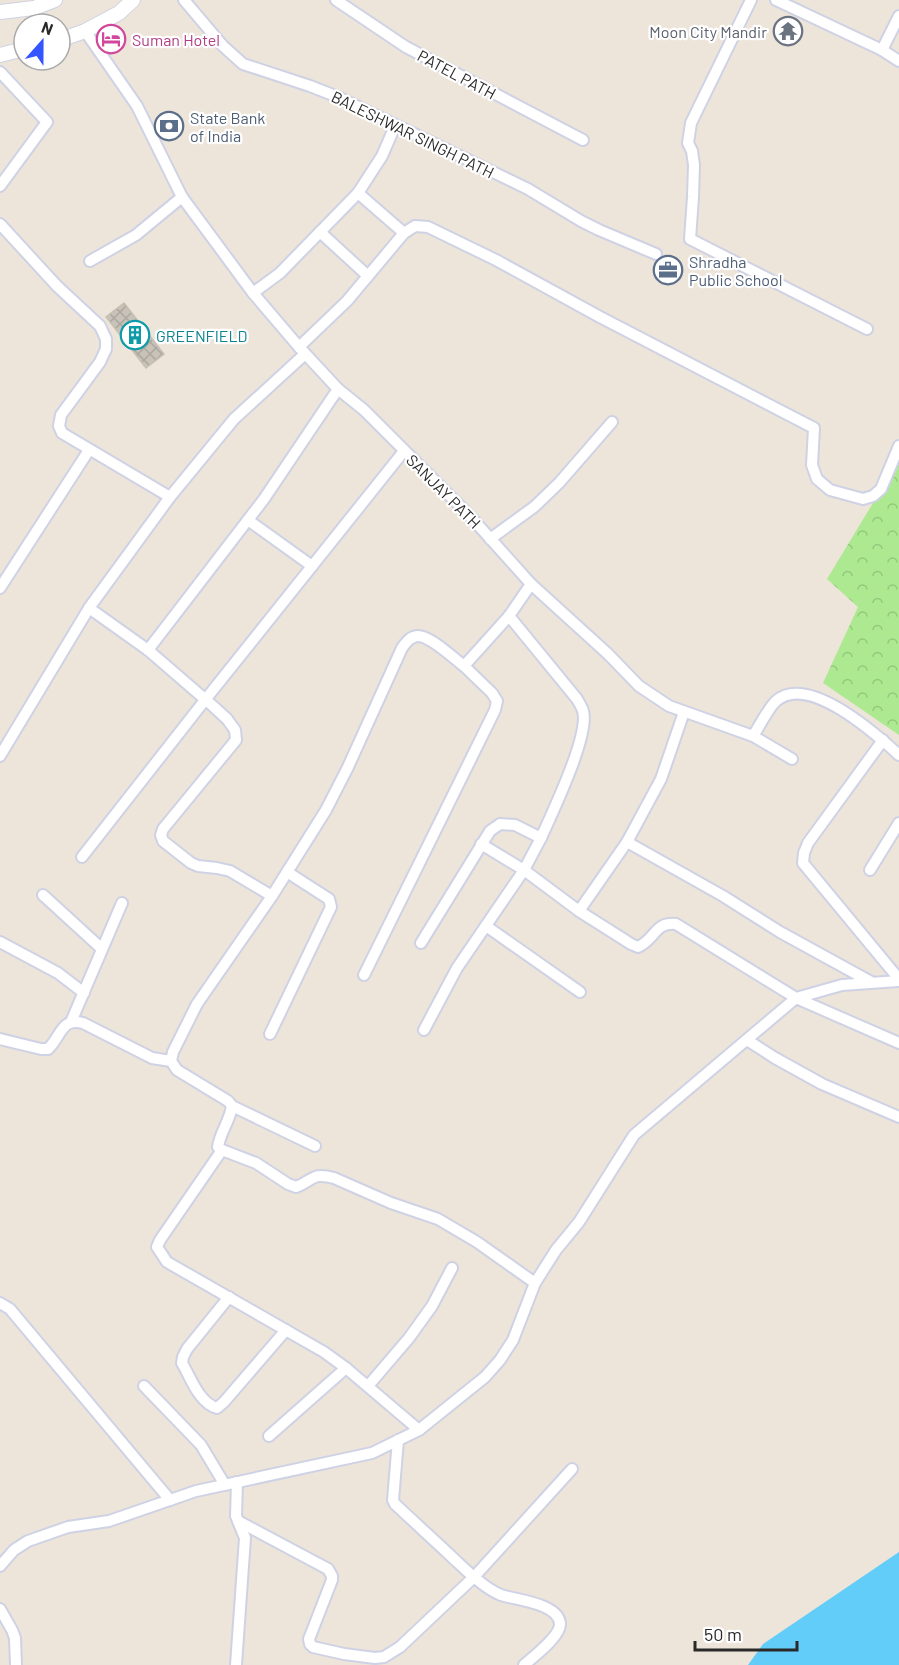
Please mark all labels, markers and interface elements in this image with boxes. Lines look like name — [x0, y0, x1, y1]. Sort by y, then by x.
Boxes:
north arrow — [12, 12, 72, 72]
temple icon: Moon City Mandir — [772, 15, 804, 47]
text: N — [39, 17, 56, 38]
place label: Moon City Mandir — [649, 22, 767, 41]
hotel icon: Suman Hotel — [95, 23, 127, 55]
place label: Suman Hotel — [132, 30, 220, 49]
street label: PATEL PATH — [414, 45, 500, 103]
street label: BALESHWAR SINGH PATH — [329, 86, 497, 182]
place label: State Bank of India — [190, 108, 265, 145]
bank icon: State Bank of India — [153, 110, 185, 142]
place label: Shradha Public School — [689, 252, 782, 289]
office icon: Shradha Public School — [652, 254, 684, 286]
building icon: GREENFIELD — [119, 319, 151, 351]
place label: GREENFIELD — [156, 326, 247, 345]
street label: SANJAY PATH — [403, 450, 485, 532]
scale bar — [695, 1614, 797, 1652]
text: 50 m — [704, 1623, 742, 1645]

